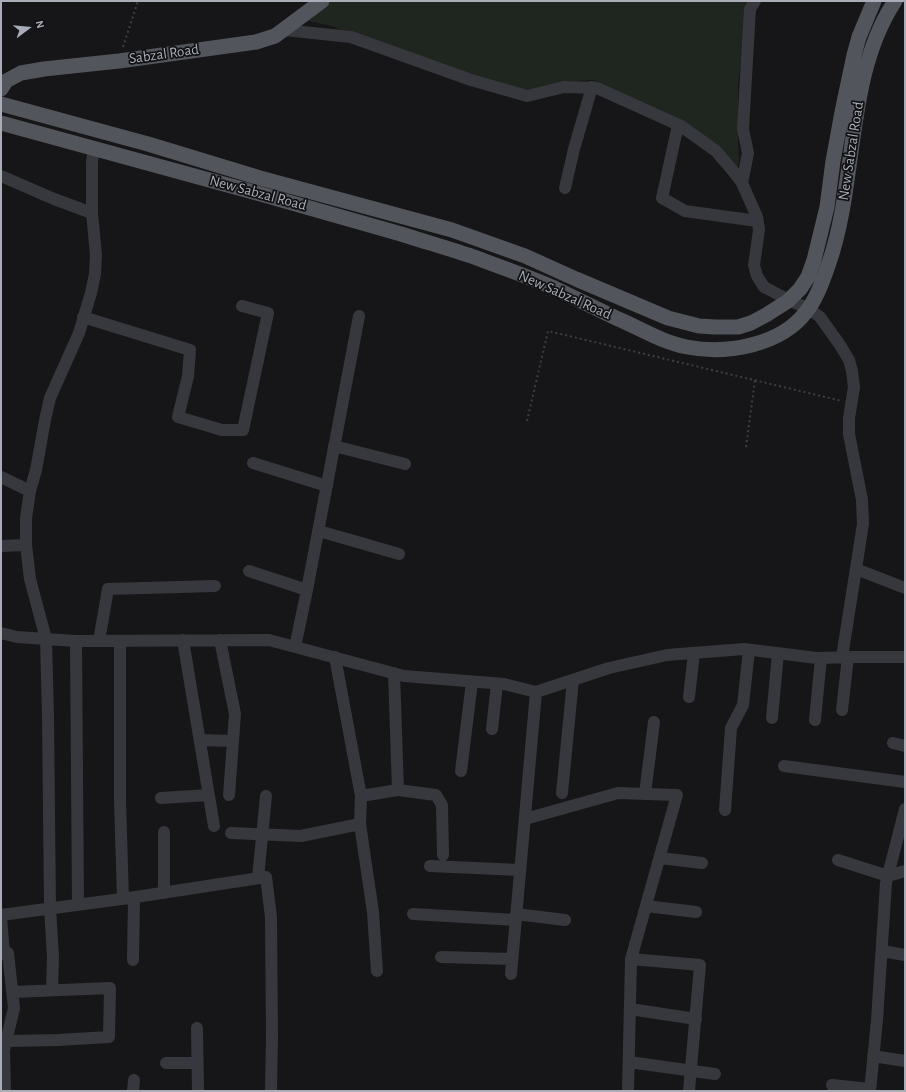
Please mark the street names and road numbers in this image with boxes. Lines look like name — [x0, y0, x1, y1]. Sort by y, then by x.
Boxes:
street label: Sabzal Road — [128, 40, 200, 68]
street label: New Sabzal Road — [834, 100, 868, 202]
street label: New Sabzal Road — [207, 171, 309, 215]
street label: New Sabzal Road — [516, 266, 614, 324]

